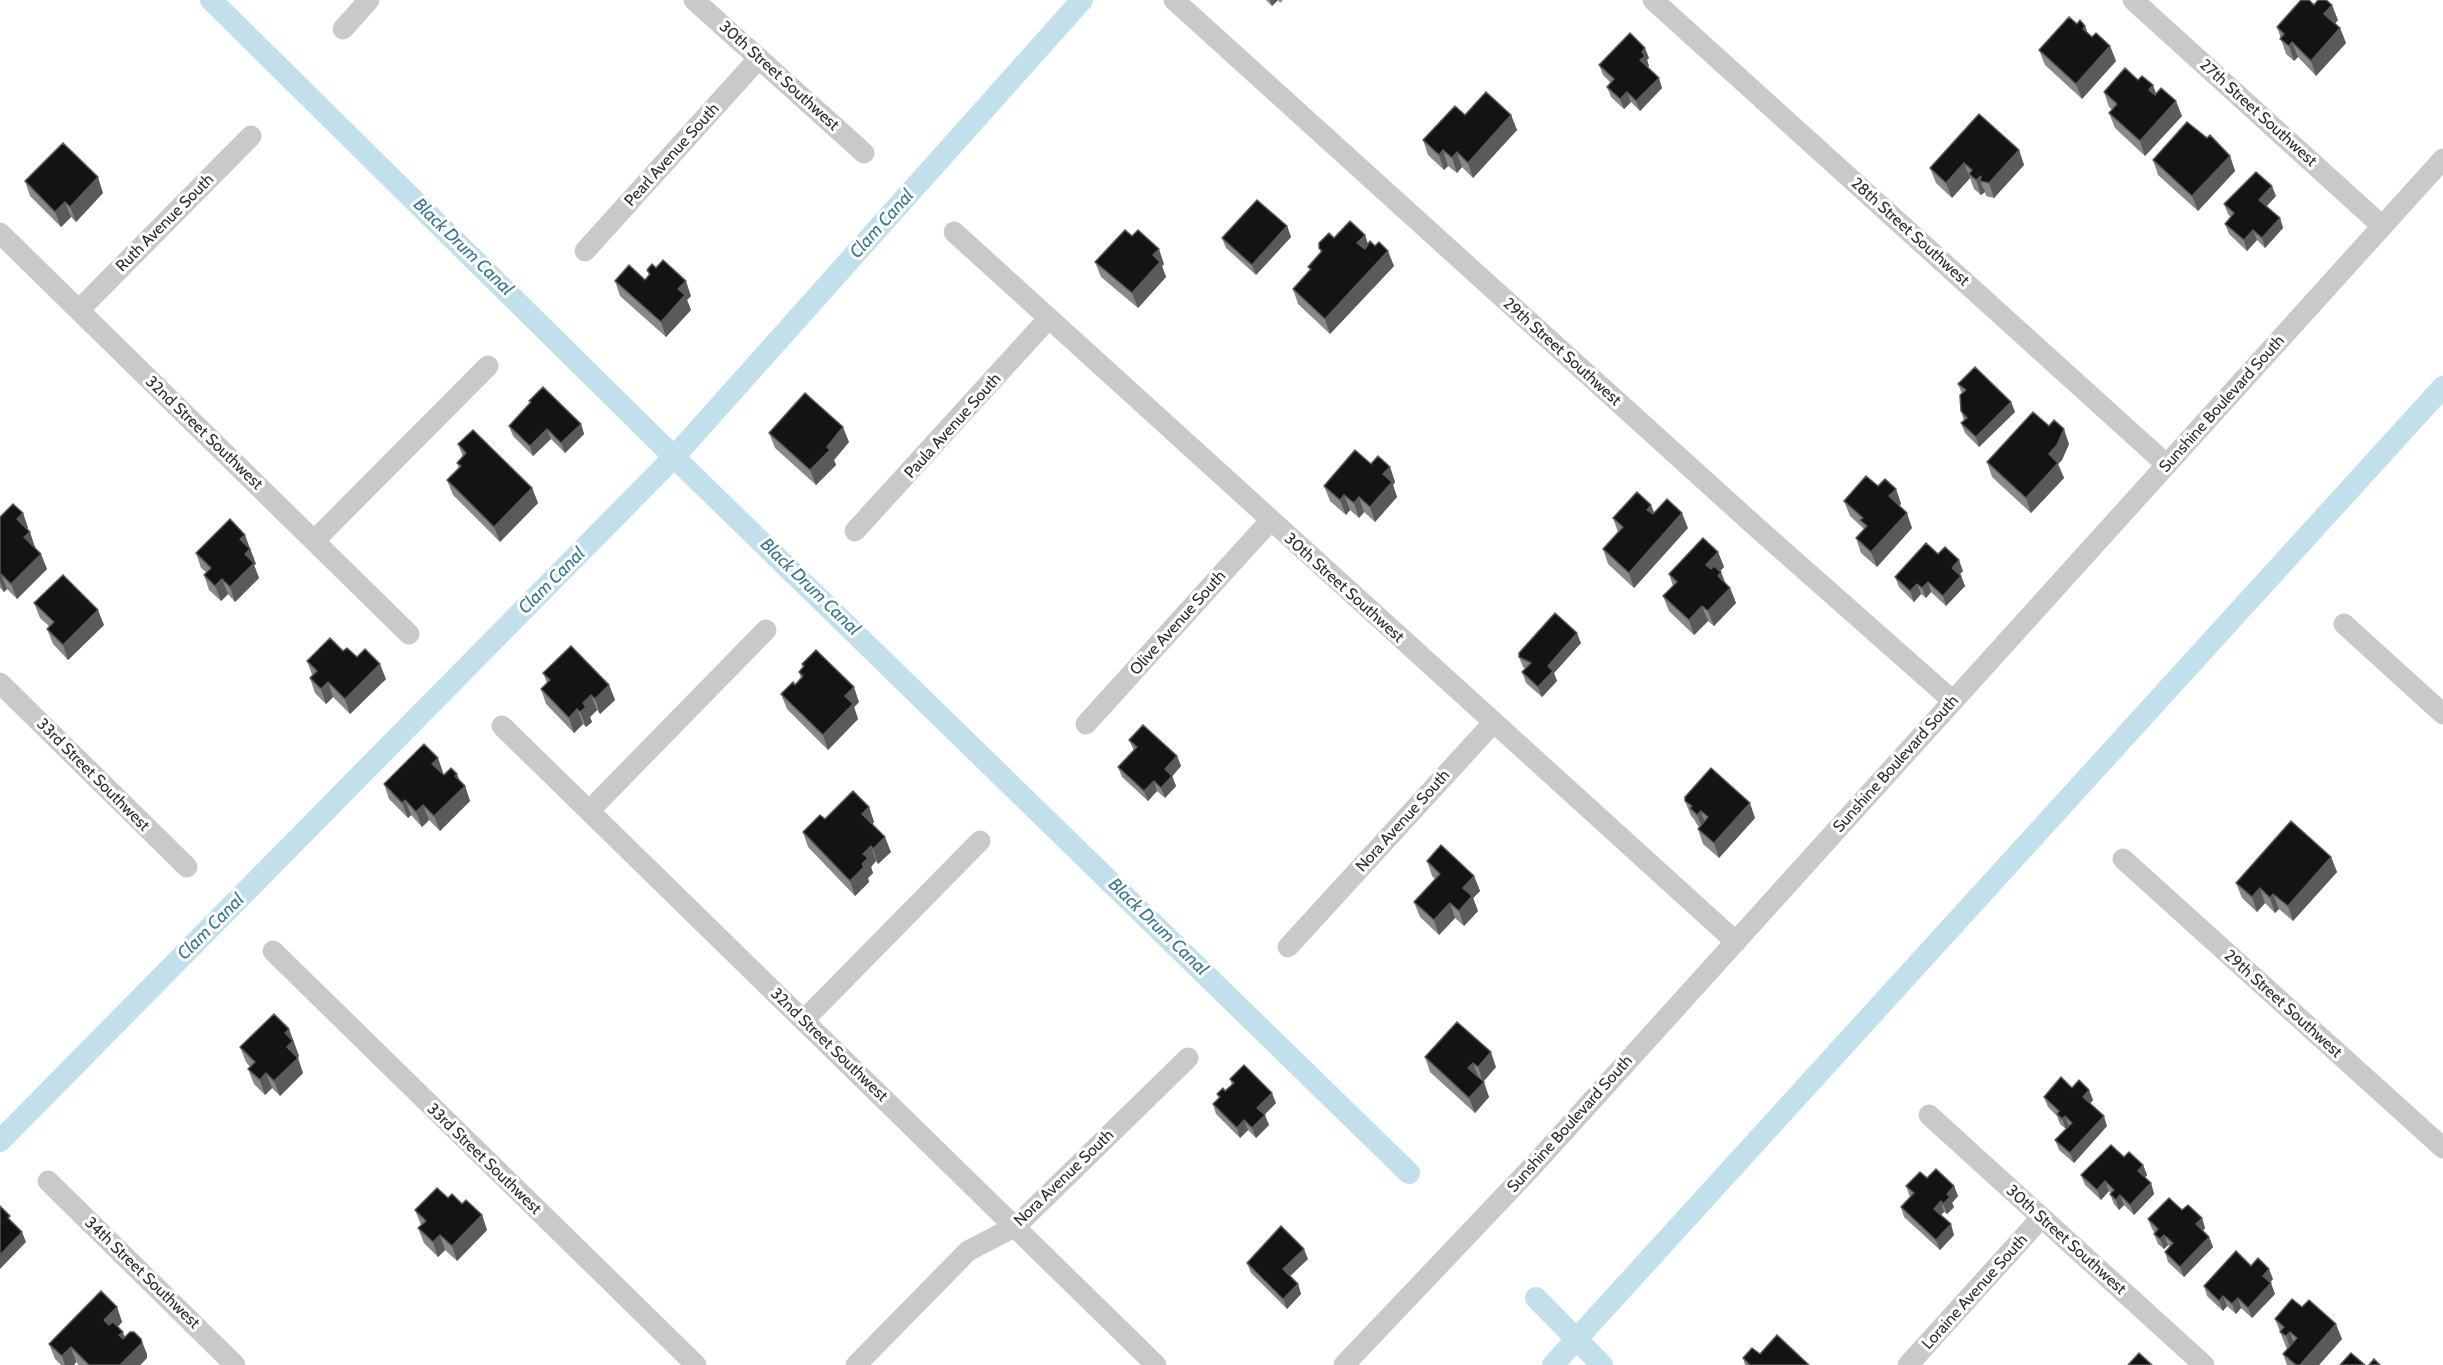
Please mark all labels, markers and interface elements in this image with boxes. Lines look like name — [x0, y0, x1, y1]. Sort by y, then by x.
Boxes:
street label: 30th Street Southwest — [715, 17, 843, 135]
street label: 27th Street Southwest — [2195, 55, 2321, 171]
street label: Pearl Avenue South — [621, 99, 723, 211]
street label: Ruth Avenue South — [112, 170, 218, 276]
street label: 28th Street Southwest — [1847, 174, 1973, 290]
water label: Clam Canal — [845, 185, 919, 263]
water label: Black Drum Canal — [409, 194, 517, 300]
street label: 29th Street Southwest — [1499, 294, 1625, 410]
street label: Sunshine Boulevard South — [2155, 331, 2289, 477]
street label: Paula Avenue South — [901, 369, 1005, 483]
street label: 32nd Street Southwest — [141, 372, 267, 494]
street label: 30th Street Southwest — [1280, 529, 1408, 647]
water label: Black Drum Canal — [756, 534, 864, 640]
water label: Clam Canal — [514, 543, 590, 619]
street label: Olive Avenue South — [1126, 567, 1230, 679]
street label: Sunshine Boulevard South — [1829, 691, 1963, 837]
street label: 33rd Street Southwest — [33, 715, 153, 835]
street label: Nora Avenue South — [1352, 766, 1454, 876]
water label: Black Drum Canal — [1104, 874, 1212, 980]
water label: Clam Canal — [173, 889, 249, 965]
street label: 29th Street Southwest — [2220, 946, 2346, 1062]
street label: 32nd Street Southwest — [766, 984, 892, 1106]
street label: Sunshine Boulevard South — [1503, 1051, 1637, 1197]
street label: 33rd Street Southwest — [423, 1099, 545, 1219]
street label: Nora Avenue South — [1010, 1126, 1118, 1230]
street label: 30th Street Southwest — [2002, 1181, 2130, 1299]
street label: 34th Street Southwest — [80, 1213, 204, 1333]
street label: Loraine Avenue South — [1918, 1230, 2032, 1354]

